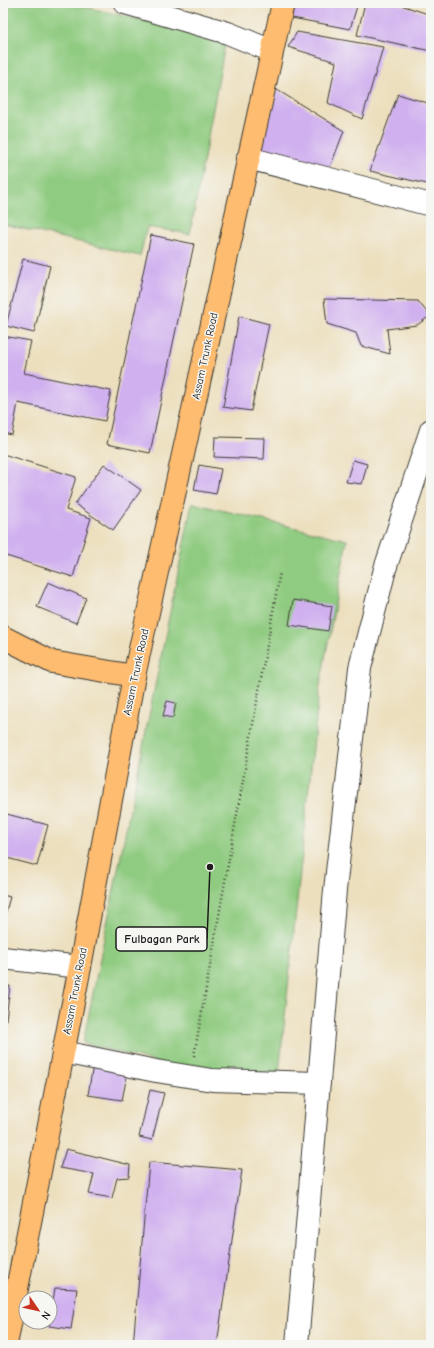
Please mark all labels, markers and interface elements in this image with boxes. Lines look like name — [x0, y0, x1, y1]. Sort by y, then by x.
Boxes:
street label: Assam Trunk Road — [189, 311, 221, 401]
street label: Assam Trunk Road — [120, 627, 152, 717]
callout: Fulbagan Park — [116, 927, 207, 951]
text: Fulbagan Park — [124, 932, 200, 946]
street label: Assam Trunk Road — [60, 946, 90, 1036]
north arrow — [18, 1290, 58, 1330]
text: N — [38, 1309, 53, 1322]

